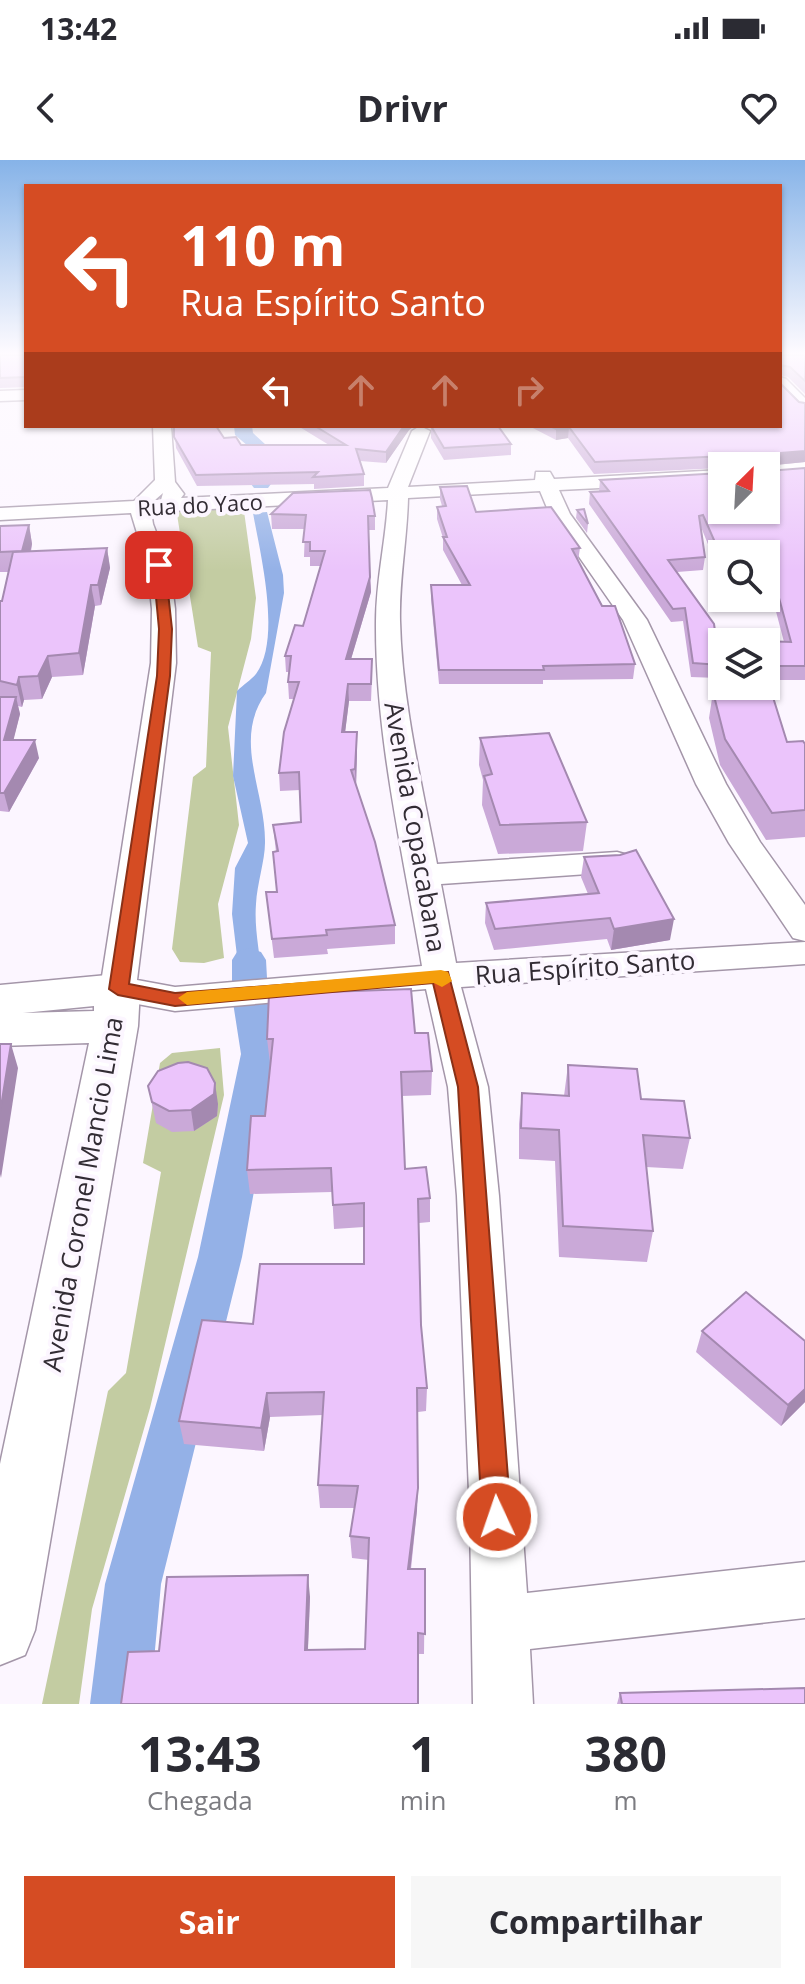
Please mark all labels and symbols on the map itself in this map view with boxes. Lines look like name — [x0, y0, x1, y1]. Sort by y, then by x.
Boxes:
north arrow — [708, 452, 780, 524]
street label: Rua do Yaco — [136, 486, 264, 522]
pin — [125, 531, 193, 599]
street label: Avenida Copacabana — [376, 699, 456, 955]
street label: Rua Espírito Santo — [474, 941, 696, 993]
street label: Avenida Coronel Mancio Lima — [33, 1014, 131, 1374]
position arrow — [455, 1475, 539, 1559]

